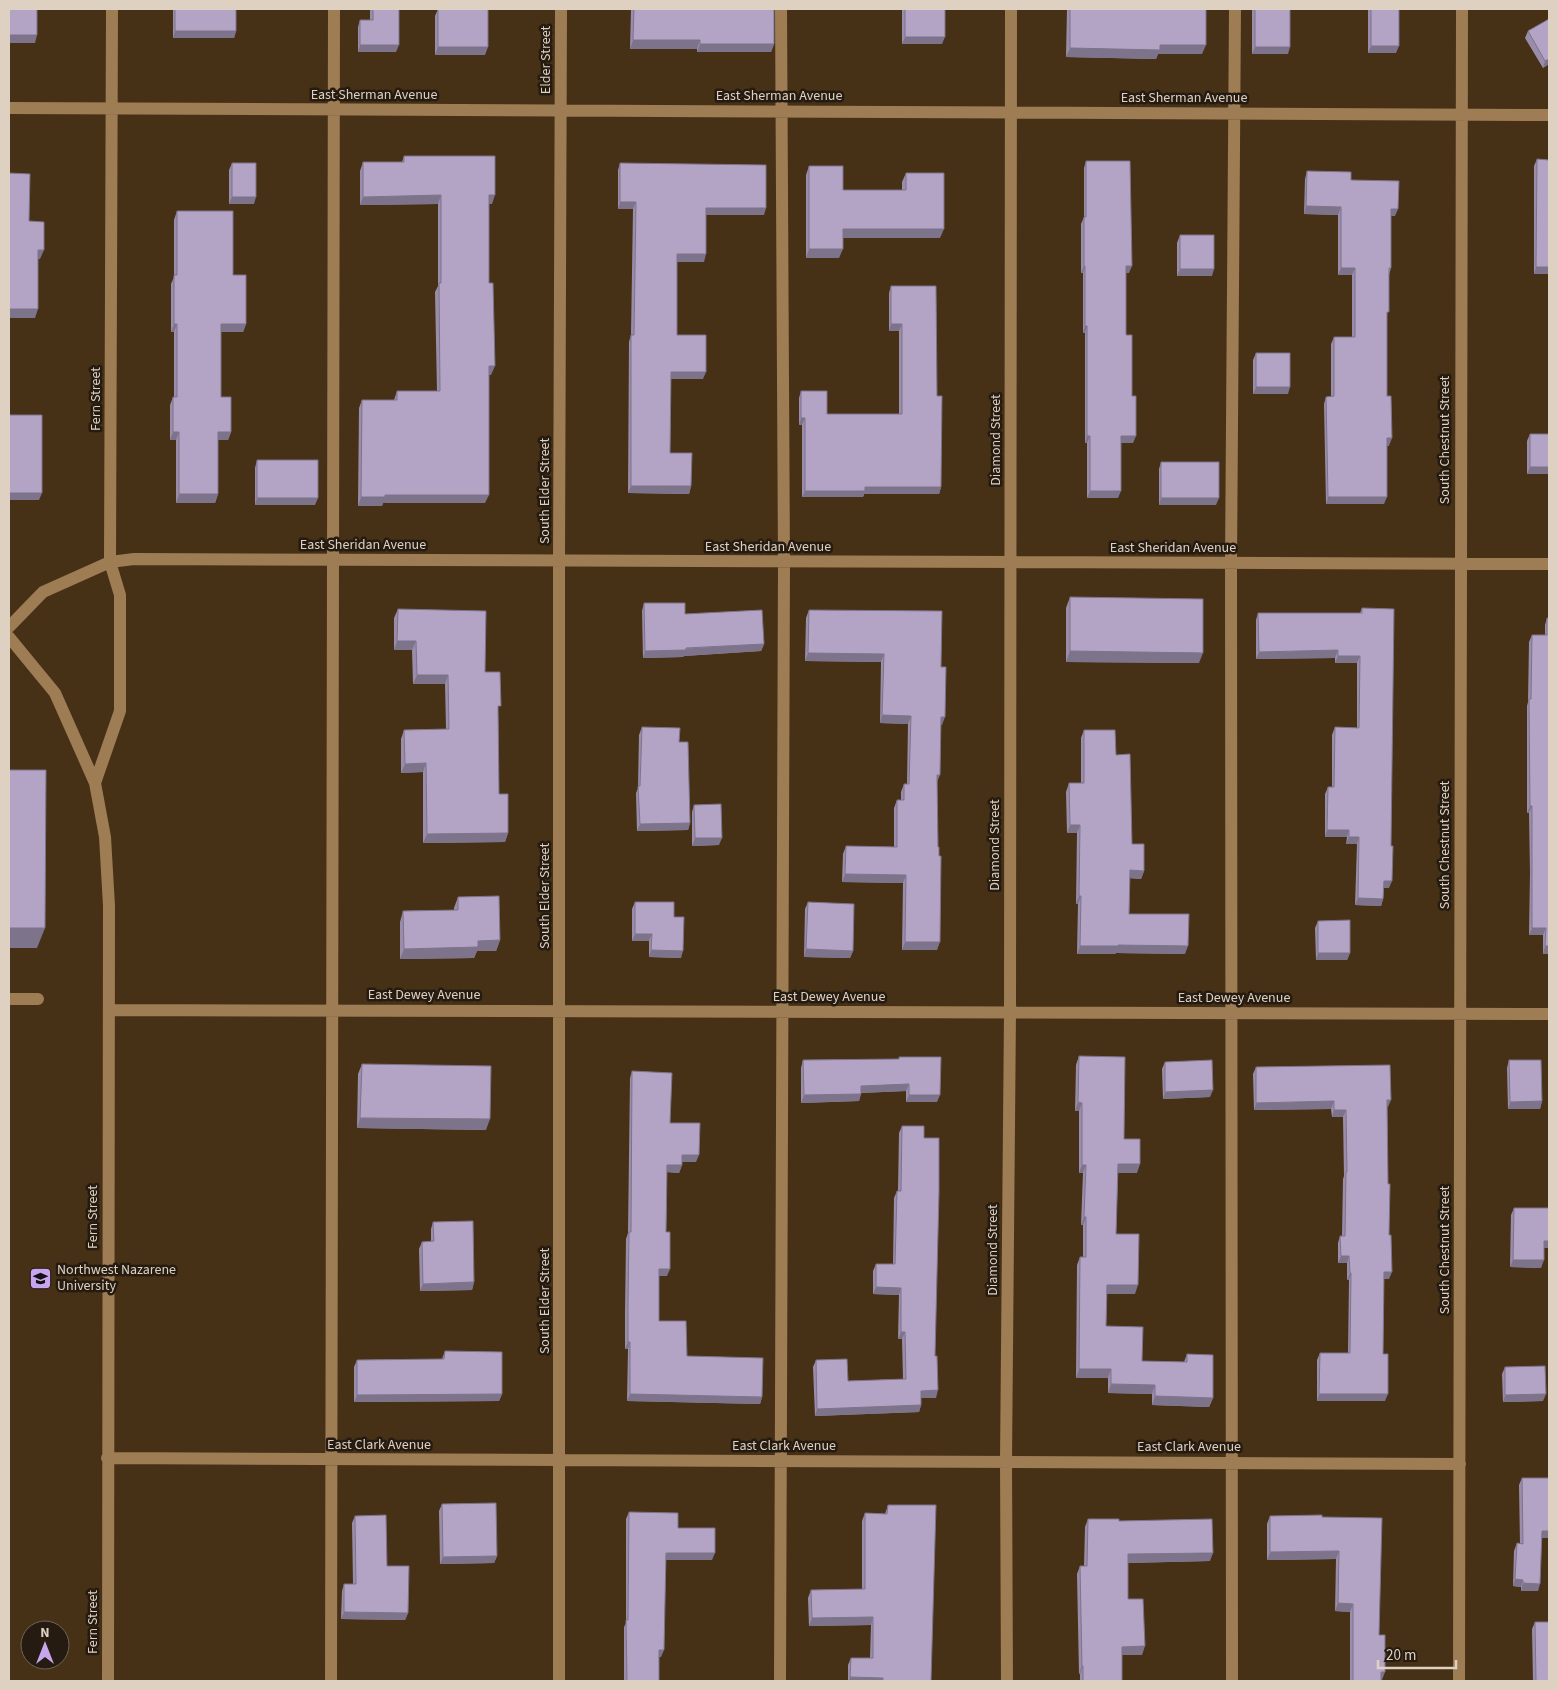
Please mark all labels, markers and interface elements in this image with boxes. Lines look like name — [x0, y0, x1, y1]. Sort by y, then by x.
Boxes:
street label: Elder Street — [536, 26, 556, 94]
street label: East Sherman Avenue — [311, 85, 437, 105]
street label: East Sherman Avenue — [716, 86, 842, 106]
street label: East Sherman Avenue — [1121, 88, 1247, 108]
street label: Fern Street — [86, 367, 106, 431]
street label: South Chestnut Street — [1435, 375, 1455, 504]
street label: Diamond Street — [986, 394, 1006, 486]
street label: South Elder Street — [535, 438, 555, 544]
street label: East Sheridan Avenue — [300, 535, 426, 555]
street label: East Sheridan Avenue — [705, 537, 831, 557]
street label: East Sheridan Avenue — [1110, 538, 1236, 558]
street label: South Chestnut Street — [1435, 780, 1455, 909]
street label: Diamond Street — [985, 799, 1005, 891]
street label: South Elder Street — [535, 843, 555, 949]
street label: East Dewey Avenue — [368, 985, 480, 1005]
street label: East Dewey Avenue — [773, 987, 885, 1007]
street label: East Dewey Avenue — [1178, 988, 1290, 1008]
street label: Fern Street — [83, 1185, 103, 1249]
street label: South Chestnut Street — [1435, 1185, 1455, 1314]
street label: Diamond Street — [983, 1204, 1003, 1296]
street label: South Elder Street — [535, 1248, 555, 1354]
place label: Northwest Nazarene University — [57, 1260, 176, 1296]
school or university icon: Northwest Nazarene University — [29, 1266, 53, 1290]
street label: East Clark Avenue — [327, 1435, 431, 1455]
street label: East Clark Avenue — [732, 1436, 836, 1456]
street label: East Clark Avenue — [1137, 1437, 1241, 1457]
street label: Fern Street — [83, 1590, 103, 1654]
north arrow — [20, 1620, 70, 1670]
text: N — [40, 1623, 50, 1643]
scale bar — [1378, 1638, 1456, 1670]
text: 20 m — [1386, 1645, 1416, 1666]

